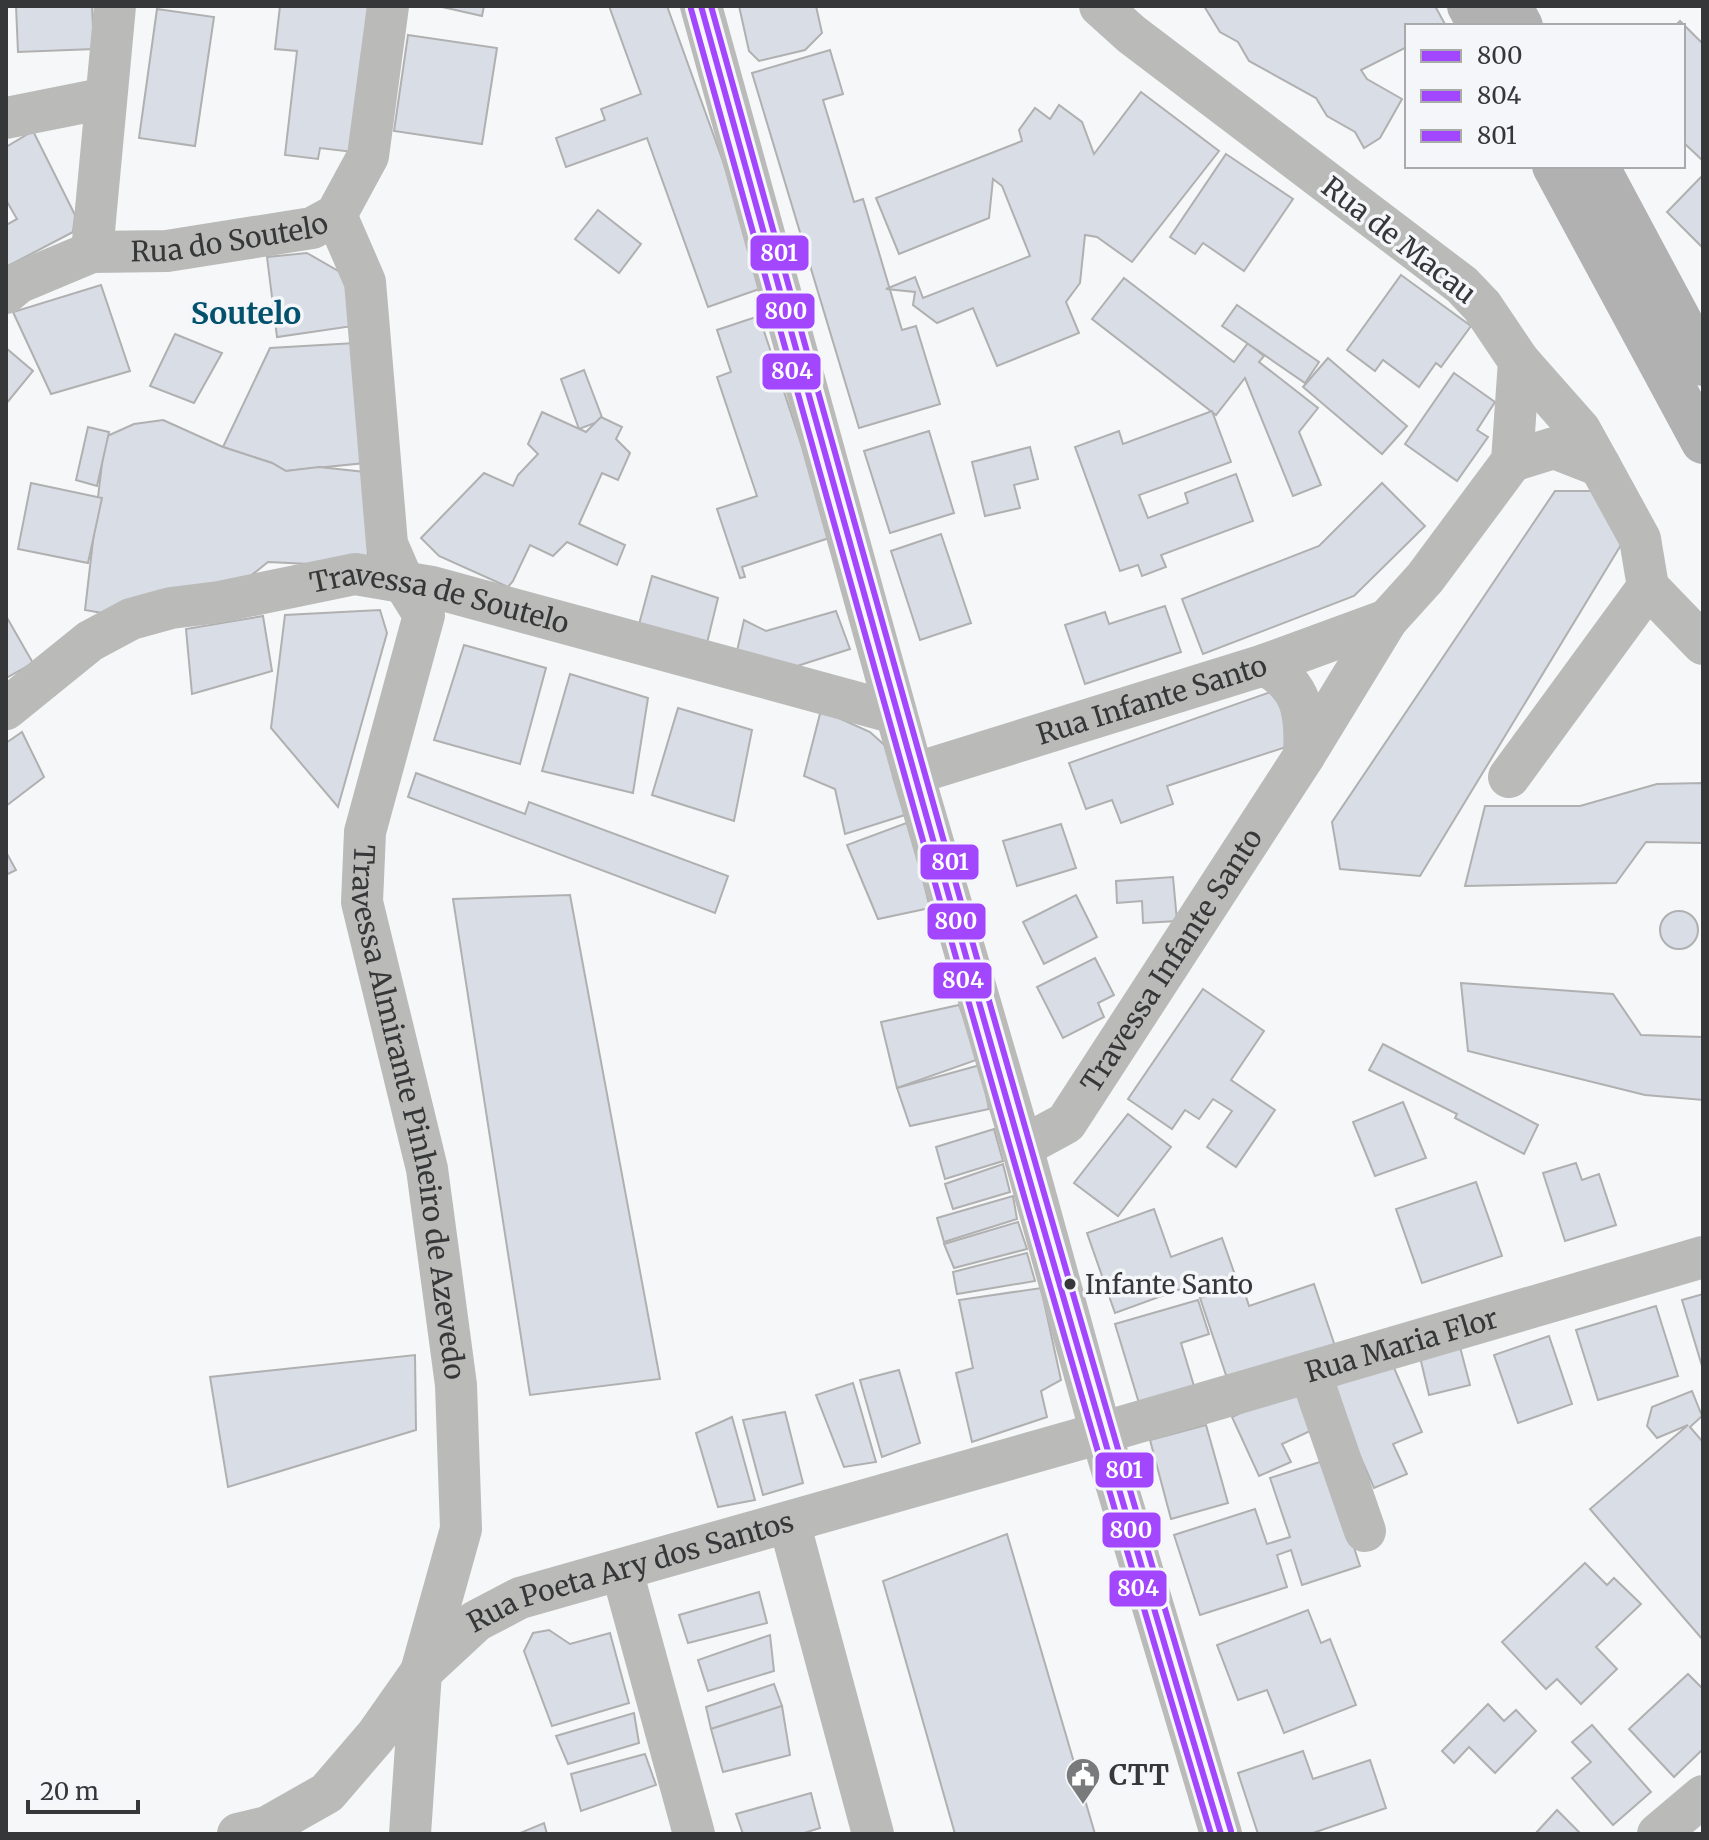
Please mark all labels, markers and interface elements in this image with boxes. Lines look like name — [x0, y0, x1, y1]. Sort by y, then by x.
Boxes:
legend — [1405, 24, 1685, 168]
text: 800 — [1477, 40, 1522, 71]
text: 804 — [1477, 80, 1521, 111]
text: 801 — [1477, 120, 1517, 151]
street label: Rua de Macau — [1315, 169, 1483, 311]
street label: Rua do Soutelo — [130, 205, 334, 269]
line badge: 801 — [749, 234, 810, 272]
text: 801 — [760, 239, 798, 267]
line badge: 800 — [755, 292, 816, 330]
district label: Soutelo — [191, 294, 301, 332]
text: 800 — [765, 297, 807, 325]
line badge: 804 — [761, 352, 822, 391]
text: 804 — [771, 357, 813, 385]
street label: Travessa de Soutelo — [306, 556, 573, 641]
street label: Rua Infante Santo — [1032, 647, 1271, 753]
street label: Travessa Infante Santo — [1073, 822, 1270, 1099]
line badge: 801 — [919, 843, 980, 881]
street label: Travessa Almirante Pinheiro de Azevedo — [344, 844, 473, 1382]
text: 801 — [931, 848, 969, 876]
line badge: 800 — [926, 902, 987, 941]
text: 800 — [935, 907, 977, 935]
line badge: 804 — [932, 961, 993, 1000]
text: 804 — [942, 966, 984, 994]
place label: Infante Santo — [1085, 1268, 1253, 1301]
marker: Infante Santo — [1062, 1276, 1078, 1292]
street label: Rua Maria Flor — [1301, 1300, 1502, 1390]
line badge: 801 — [1094, 1451, 1155, 1489]
text: 801 — [1105, 1456, 1143, 1484]
street label: Rua Poeta Ary dos Santos — [461, 1503, 798, 1640]
line badge: 800 — [1101, 1511, 1162, 1549]
text: 800 — [1110, 1516, 1152, 1544]
line badge: 804 — [1108, 1569, 1168, 1608]
text: 804 — [1117, 1574, 1159, 1602]
public building icon: CTT — [1064, 1756, 1102, 1806]
place label: CTT — [1109, 1757, 1169, 1793]
scale bar — [28, 1764, 138, 1814]
text: 20 m — [40, 1776, 99, 1807]

